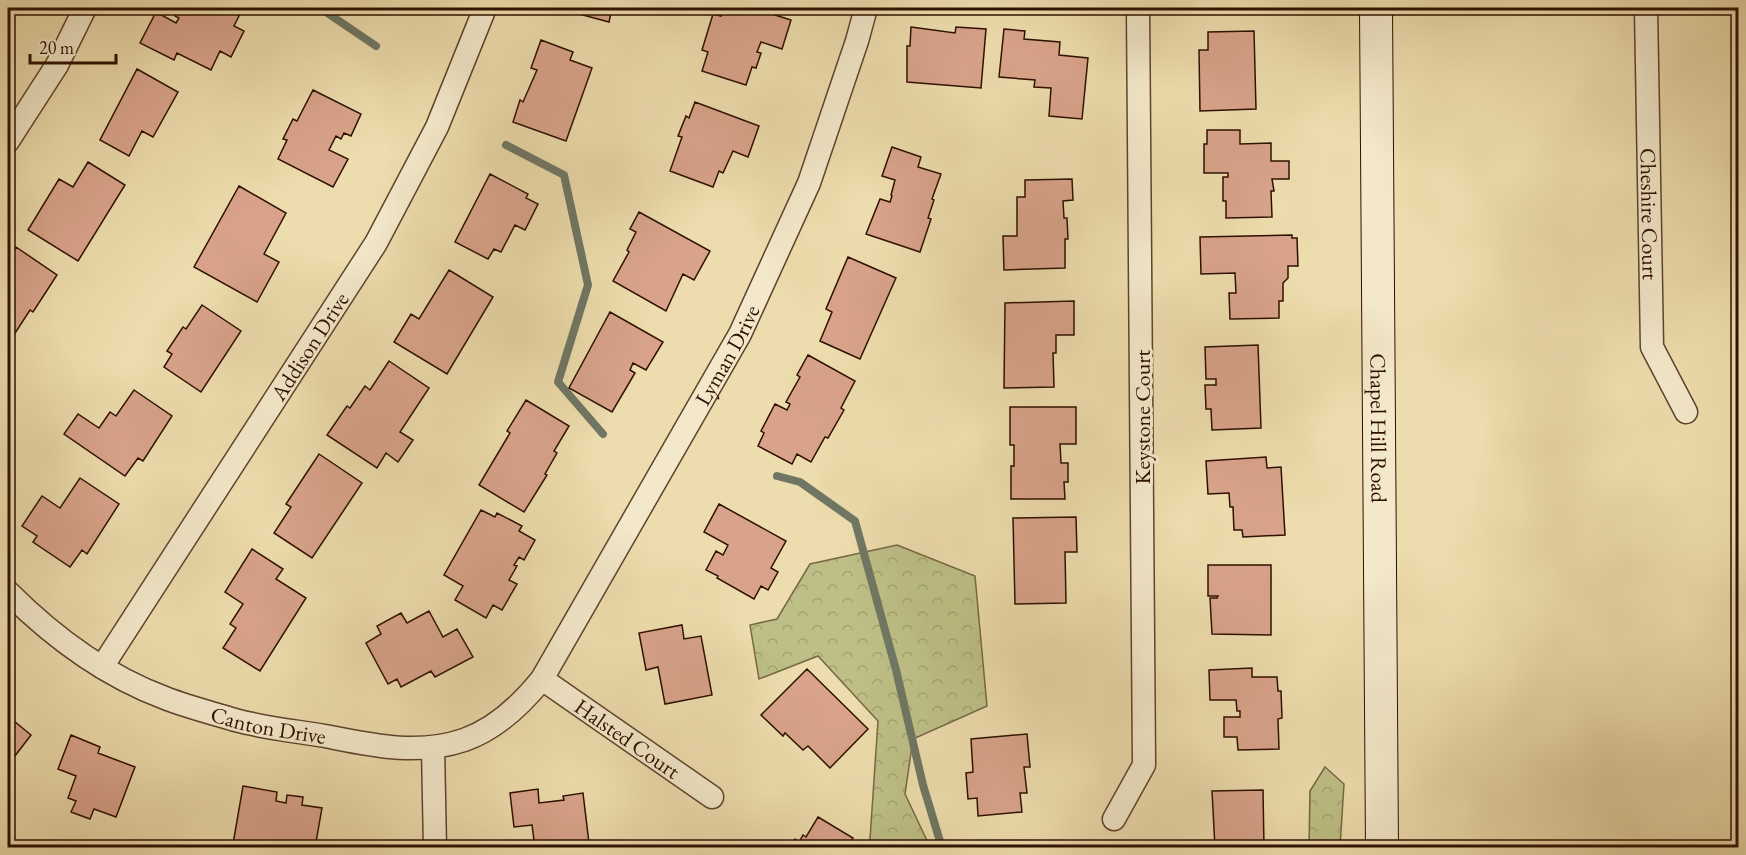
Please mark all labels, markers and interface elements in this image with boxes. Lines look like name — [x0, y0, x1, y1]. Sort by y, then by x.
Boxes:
scale bar — [30, 27, 116, 65]
text: 20 m — [39, 36, 74, 59]
street label: Cheshire Court — [1633, 148, 1665, 280]
street label: Addison Drive — [263, 286, 356, 407]
street label: Lyman Drive — [688, 300, 767, 411]
street label: Keystone Court — [1128, 349, 1157, 485]
street label: Chapel Hill Road — [1363, 353, 1394, 504]
street label: Halsted Court — [569, 692, 686, 786]
street label: Canton Drive — [207, 700, 328, 751]

